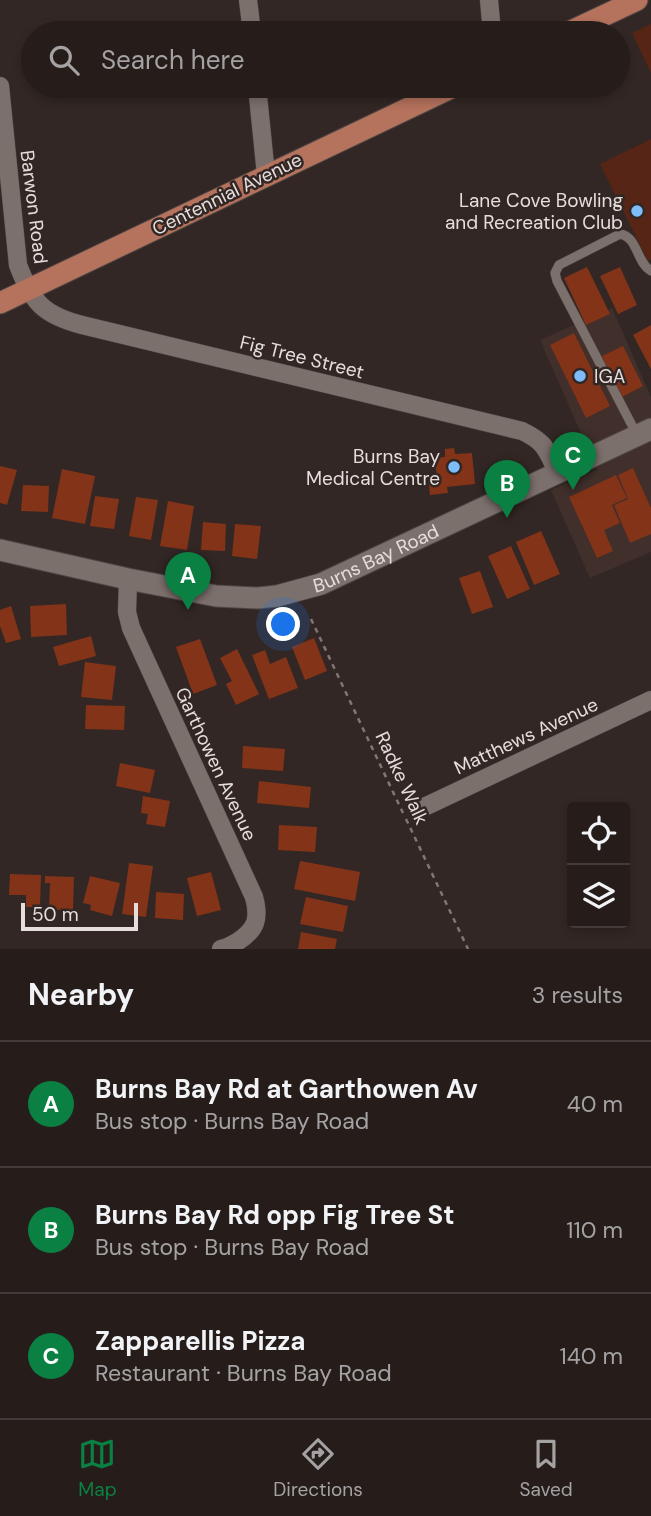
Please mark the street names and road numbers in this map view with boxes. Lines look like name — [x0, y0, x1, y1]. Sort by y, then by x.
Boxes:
street label: Centennial Avenue — [148, 147, 306, 241]
street label: Barwon Road — [15, 149, 53, 265]
street label: Fig Tree Street — [237, 329, 367, 385]
street label: Burns Bay Road — [310, 518, 443, 598]
street label: Garthowen Avenue — [169, 683, 263, 845]
street label: Matthews Avenue — [450, 692, 602, 780]
street label: Radke Walk — [370, 728, 435, 829]

